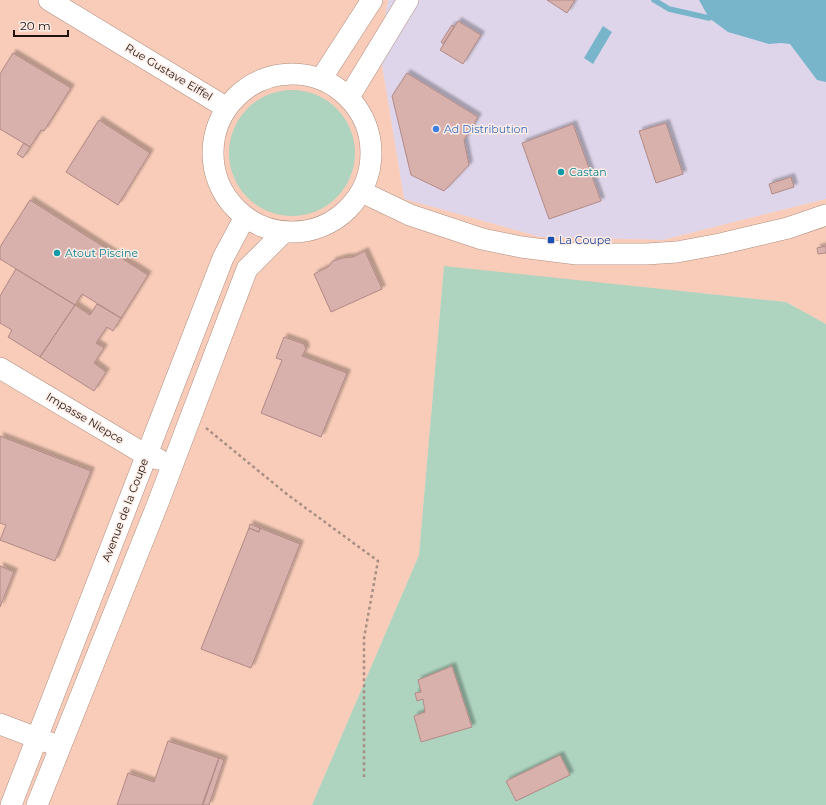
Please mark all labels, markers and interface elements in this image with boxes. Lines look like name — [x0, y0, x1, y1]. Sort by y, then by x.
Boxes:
scale bar — [14, 12, 68, 38]
text: 20 m — [20, 18, 51, 33]
street label: Rue Gustave Eiffel — [123, 40, 215, 104]
place label: Ad Distribution — [444, 122, 528, 136]
marker: Ad Distribution — [431, 124, 441, 134]
place label: Castan — [569, 165, 607, 179]
marker: Castan — [556, 167, 566, 177]
place label: La Coupe — [559, 233, 611, 247]
marker: La Coupe — [546, 235, 556, 245]
place label: Atout Piscine — [65, 246, 138, 260]
marker: Atout Piscine — [52, 248, 62, 258]
street label: Impasse Niepce — [44, 389, 127, 447]
street label: Avenue de la Coupe — [99, 456, 151, 564]

